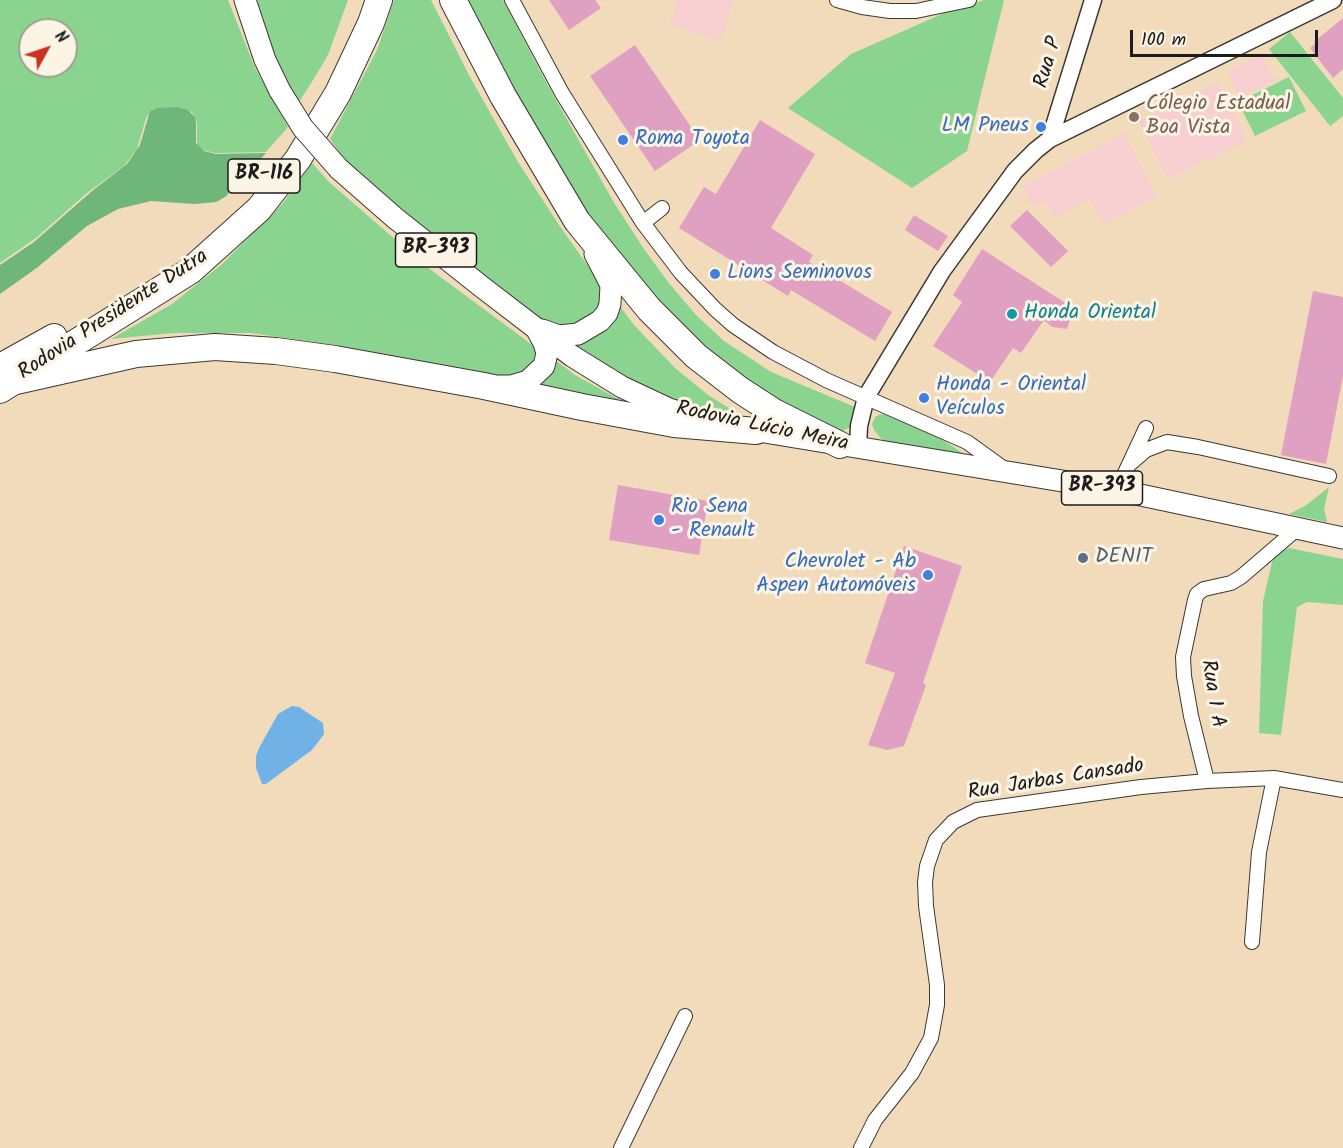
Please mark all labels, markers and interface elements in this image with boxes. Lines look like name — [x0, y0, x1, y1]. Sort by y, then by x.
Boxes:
north arrow — [18, 18, 78, 78]
scale bar — [1133, 18, 1320, 56]
text: N — [48, 25, 73, 49]
text: 100 m — [1141, 26, 1186, 55]
street label: Rua P — [1030, 34, 1070, 92]
place label: Cólegio Estadual Boa Vista — [1146, 92, 1290, 142]
marker: Cólegio Estadual Boa Vista — [1127, 110, 1141, 124]
place label: LM Pneus — [941, 114, 1029, 140]
marker: LM Pneus — [1034, 120, 1048, 134]
place label: Roma Toyota — [635, 127, 750, 153]
marker: Roma Toyota — [616, 133, 630, 147]
road number: BR-116 — [228, 159, 300, 193]
road number: BR-393 — [396, 233, 476, 267]
street label: Rodovia Presidente Dutra — [14, 245, 214, 387]
place label: Lions Seminovos — [727, 261, 872, 287]
marker: Lions Seminovos — [708, 267, 722, 281]
place label: Honda Oriental — [1024, 301, 1156, 327]
marker: Honda Oriental — [1005, 307, 1019, 321]
place label: Honda - Oriental Veículos — [936, 373, 1086, 423]
marker: Honda - Oriental Veículos — [917, 391, 931, 405]
street label: Rodovia Lúcio Meira — [674, 397, 850, 459]
road number: BR-393 — [1062, 471, 1142, 505]
place label: Rio Sena - Renault — [671, 495, 755, 545]
marker: Rio Sena - Renault — [652, 513, 666, 527]
place label: DENIT — [1095, 545, 1153, 571]
place label: Chevrolet - Ab Aspen Automóveis — [756, 550, 916, 600]
marker: DENIT — [1076, 551, 1090, 565]
marker: Chevrolet - Ab Aspen Automóveis — [921, 568, 935, 582]
street label: Rua 1 A — [1193, 658, 1229, 730]
street label: Rua Jarbas Cansado — [966, 755, 1146, 807]

